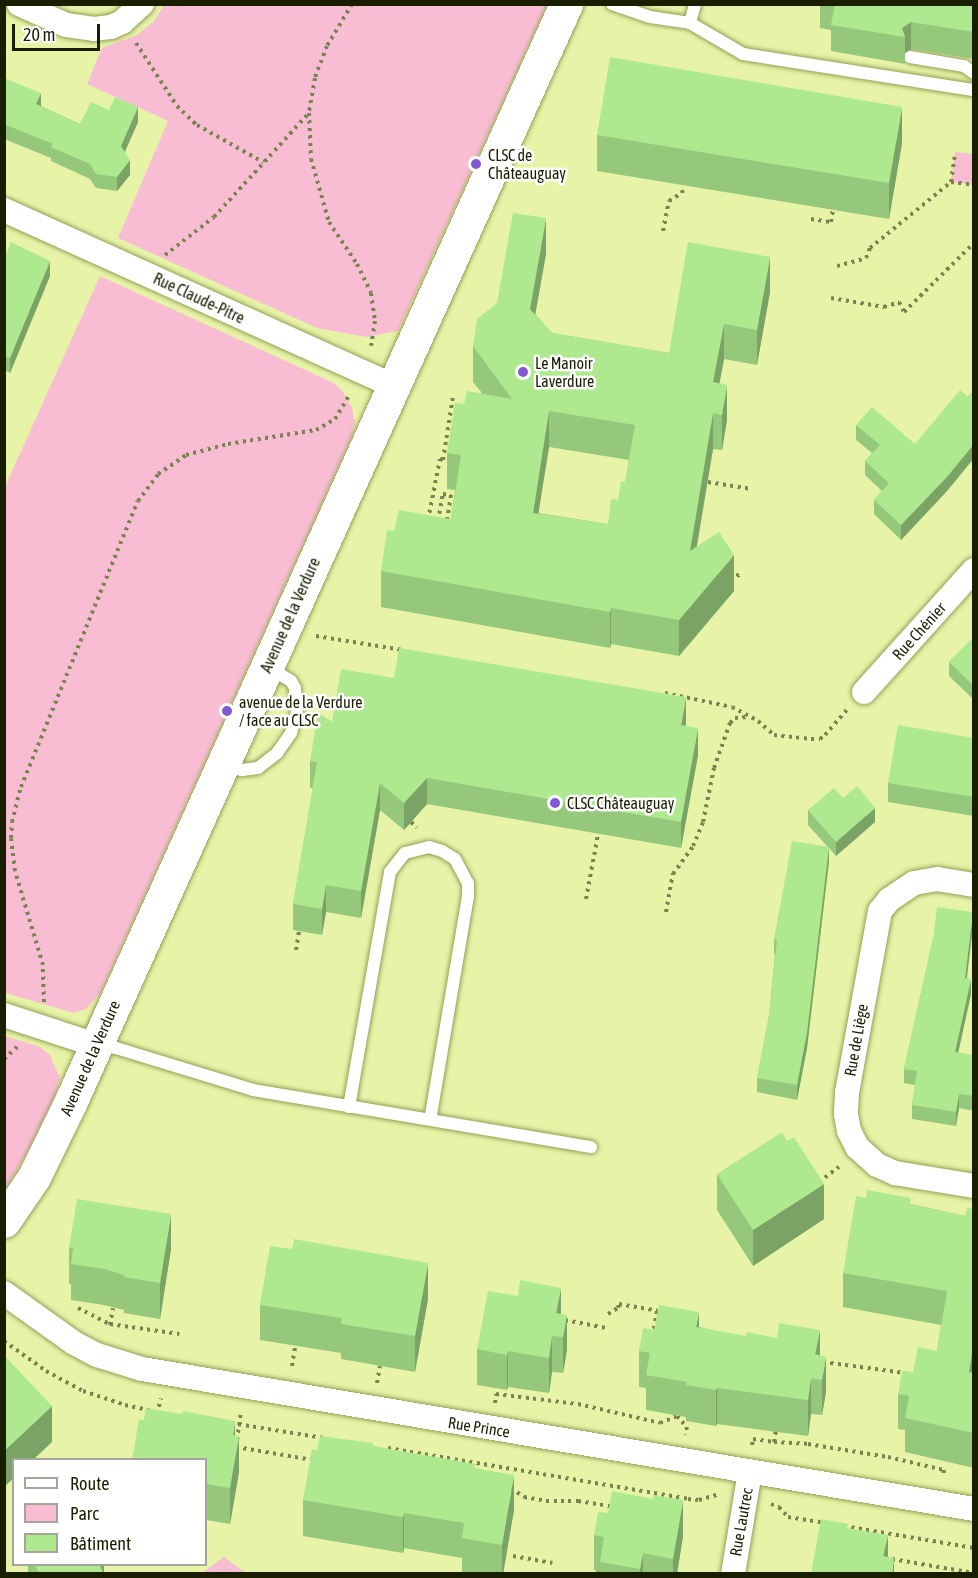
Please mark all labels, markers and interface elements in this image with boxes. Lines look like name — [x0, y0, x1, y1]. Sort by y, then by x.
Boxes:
scale bar — [15, 12, 104, 50]
text: 20 m — [23, 24, 55, 45]
place label: CLSC de Châteauguay — [488, 145, 566, 183]
marker: CLSC de Châteauguay — [469, 157, 483, 171]
street label: Rue Claude-Pitre — [150, 268, 248, 328]
place label: Le Manoir Laverdure — [535, 353, 594, 391]
marker: Le Manoir Laverdure — [516, 365, 530, 379]
street label: Avenue de la Verdure — [256, 554, 324, 676]
street label: Rue Chénier — [888, 598, 950, 664]
place label: avenue de la Verdure / face au CLSC — [239, 692, 363, 730]
marker: avenue de la Verdure / face au CLSC — [220, 704, 234, 718]
place label: CLSC Châteauguay — [567, 793, 674, 813]
marker: CLSC Châteauguay — [548, 796, 562, 810]
street label: Avenue de la Verdure — [56, 997, 124, 1119]
street label: Rue de Liège — [840, 1002, 872, 1078]
street label: Rue Prince — [447, 1413, 511, 1441]
legend — [12, 1458, 207, 1566]
text: Route — [70, 1473, 109, 1494]
street label: Rue Lautrec — [726, 1486, 756, 1558]
text: Parc — [70, 1503, 99, 1524]
text: Bâtiment — [70, 1533, 131, 1554]

